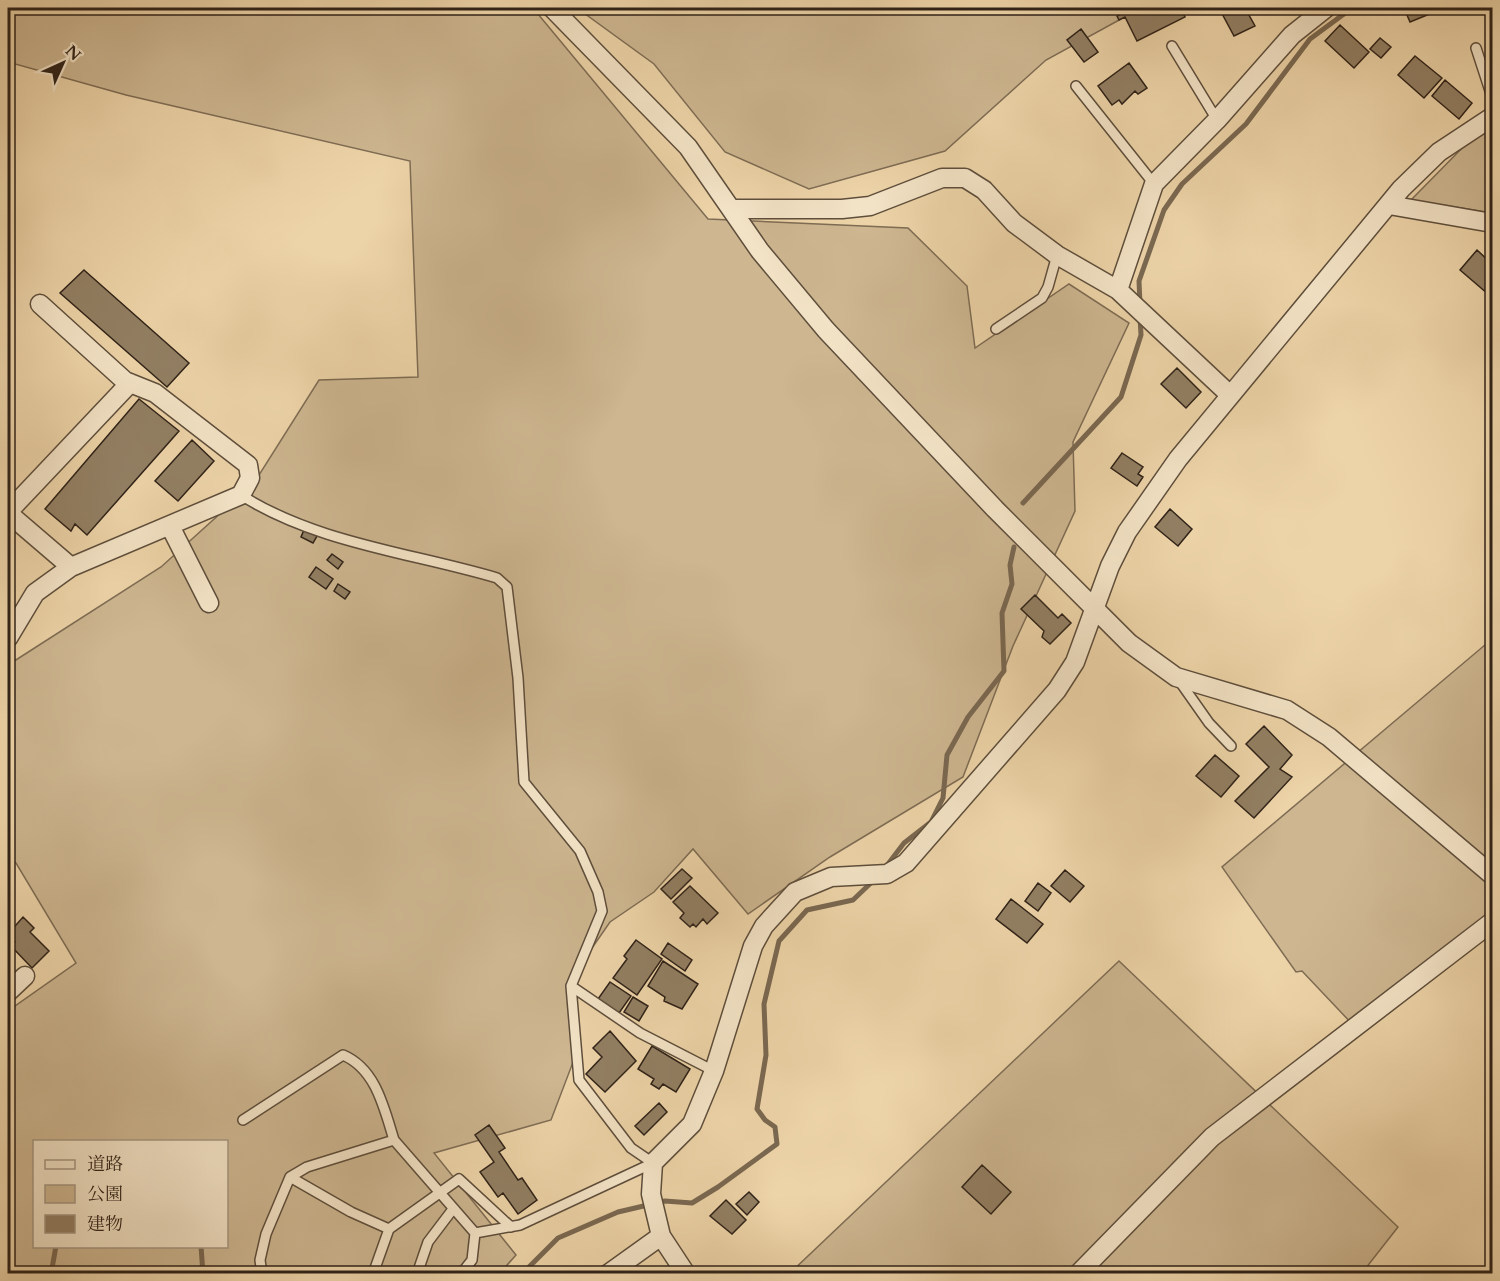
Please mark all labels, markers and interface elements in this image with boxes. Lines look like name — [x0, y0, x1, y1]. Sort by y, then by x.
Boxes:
north arrow — [33, 33, 93, 93]
text: N — [60, 40, 86, 66]
legend — [33, 1140, 228, 1248]
text: 道路 — [87, 1152, 123, 1177]
text: 公園 — [87, 1182, 123, 1207]
text: 建物 — [87, 1212, 123, 1237]

